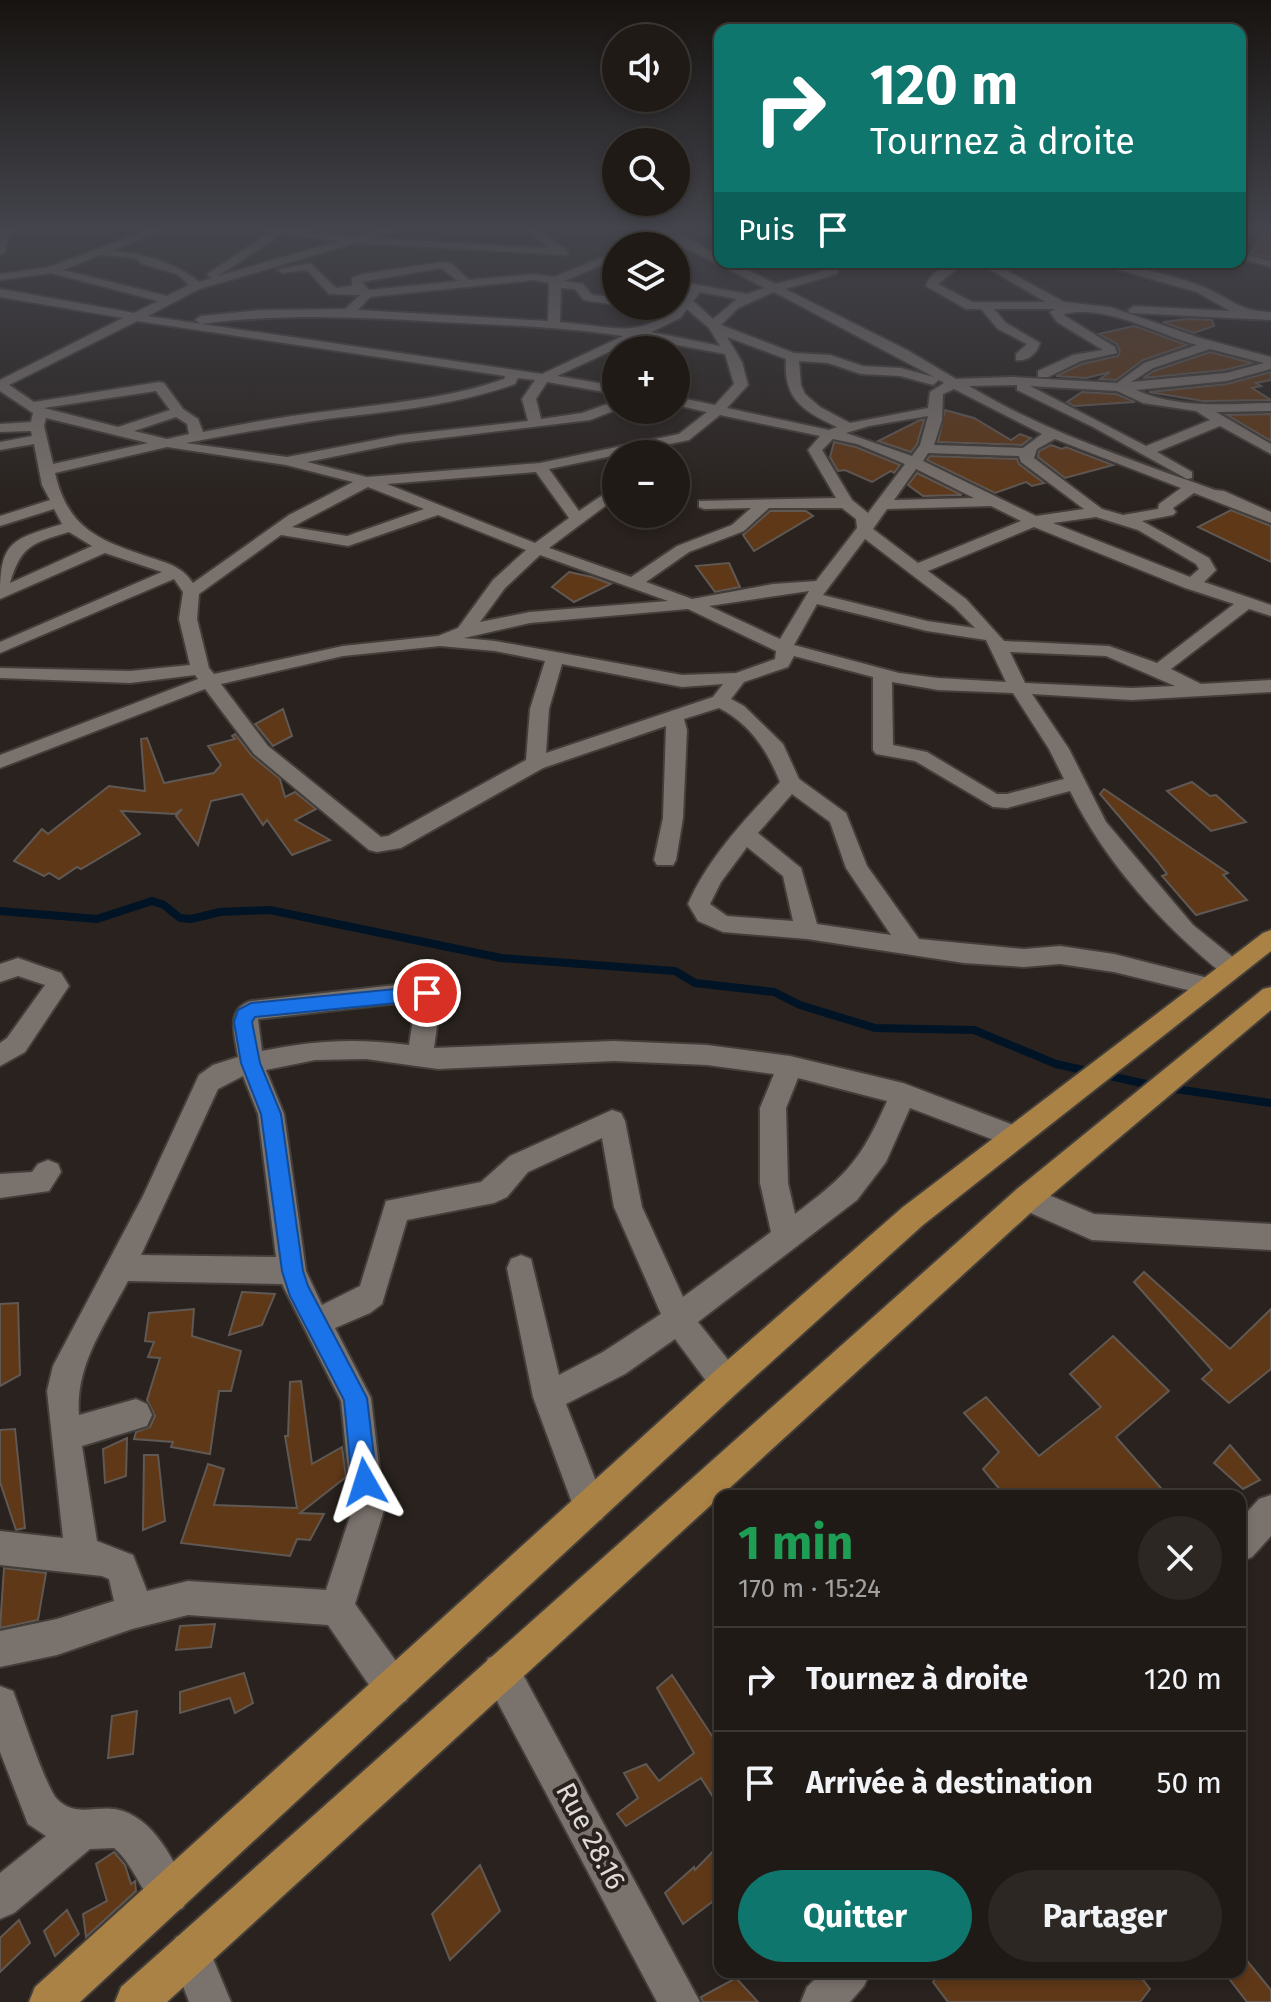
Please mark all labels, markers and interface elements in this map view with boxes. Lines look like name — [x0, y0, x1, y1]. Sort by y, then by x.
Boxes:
map controls — [602, 24, 690, 528]
button: sound — [602, 24, 690, 112]
text: 120 m — [870, 52, 1018, 119]
icon: right — [738, 56, 842, 160]
text: Tournez à droite — [870, 120, 1135, 164]
button: search — [602, 128, 690, 216]
icon: arrive — [811, 208, 855, 252]
text: Puis — [738, 212, 795, 248]
button: layers — [602, 232, 690, 320]
button: + — [602, 336, 690, 424]
button: − — [602, 440, 690, 528]
pin — [393, 959, 461, 1027]
icon: arrive — [405, 971, 449, 1015]
position arrow — [323, 1440, 407, 1524]
text: 1 min — [738, 1514, 853, 1572]
button: close — [1138, 1516, 1222, 1600]
text: 170 m · 15:24 — [738, 1573, 881, 1604]
icon: right — [738, 1657, 782, 1701]
text: Tournez à droite — [806, 1661, 1028, 1697]
text: 120 m — [1144, 1661, 1222, 1697]
icon: arrive — [738, 1761, 782, 1805]
text: Arrivée à destination — [806, 1765, 1093, 1801]
text: 50 m — [1157, 1765, 1222, 1801]
street label: Rue 28.16 — [549, 1777, 633, 1895]
button: Quitter — [738, 1870, 972, 1962]
button: Partager — [988, 1870, 1222, 1962]

